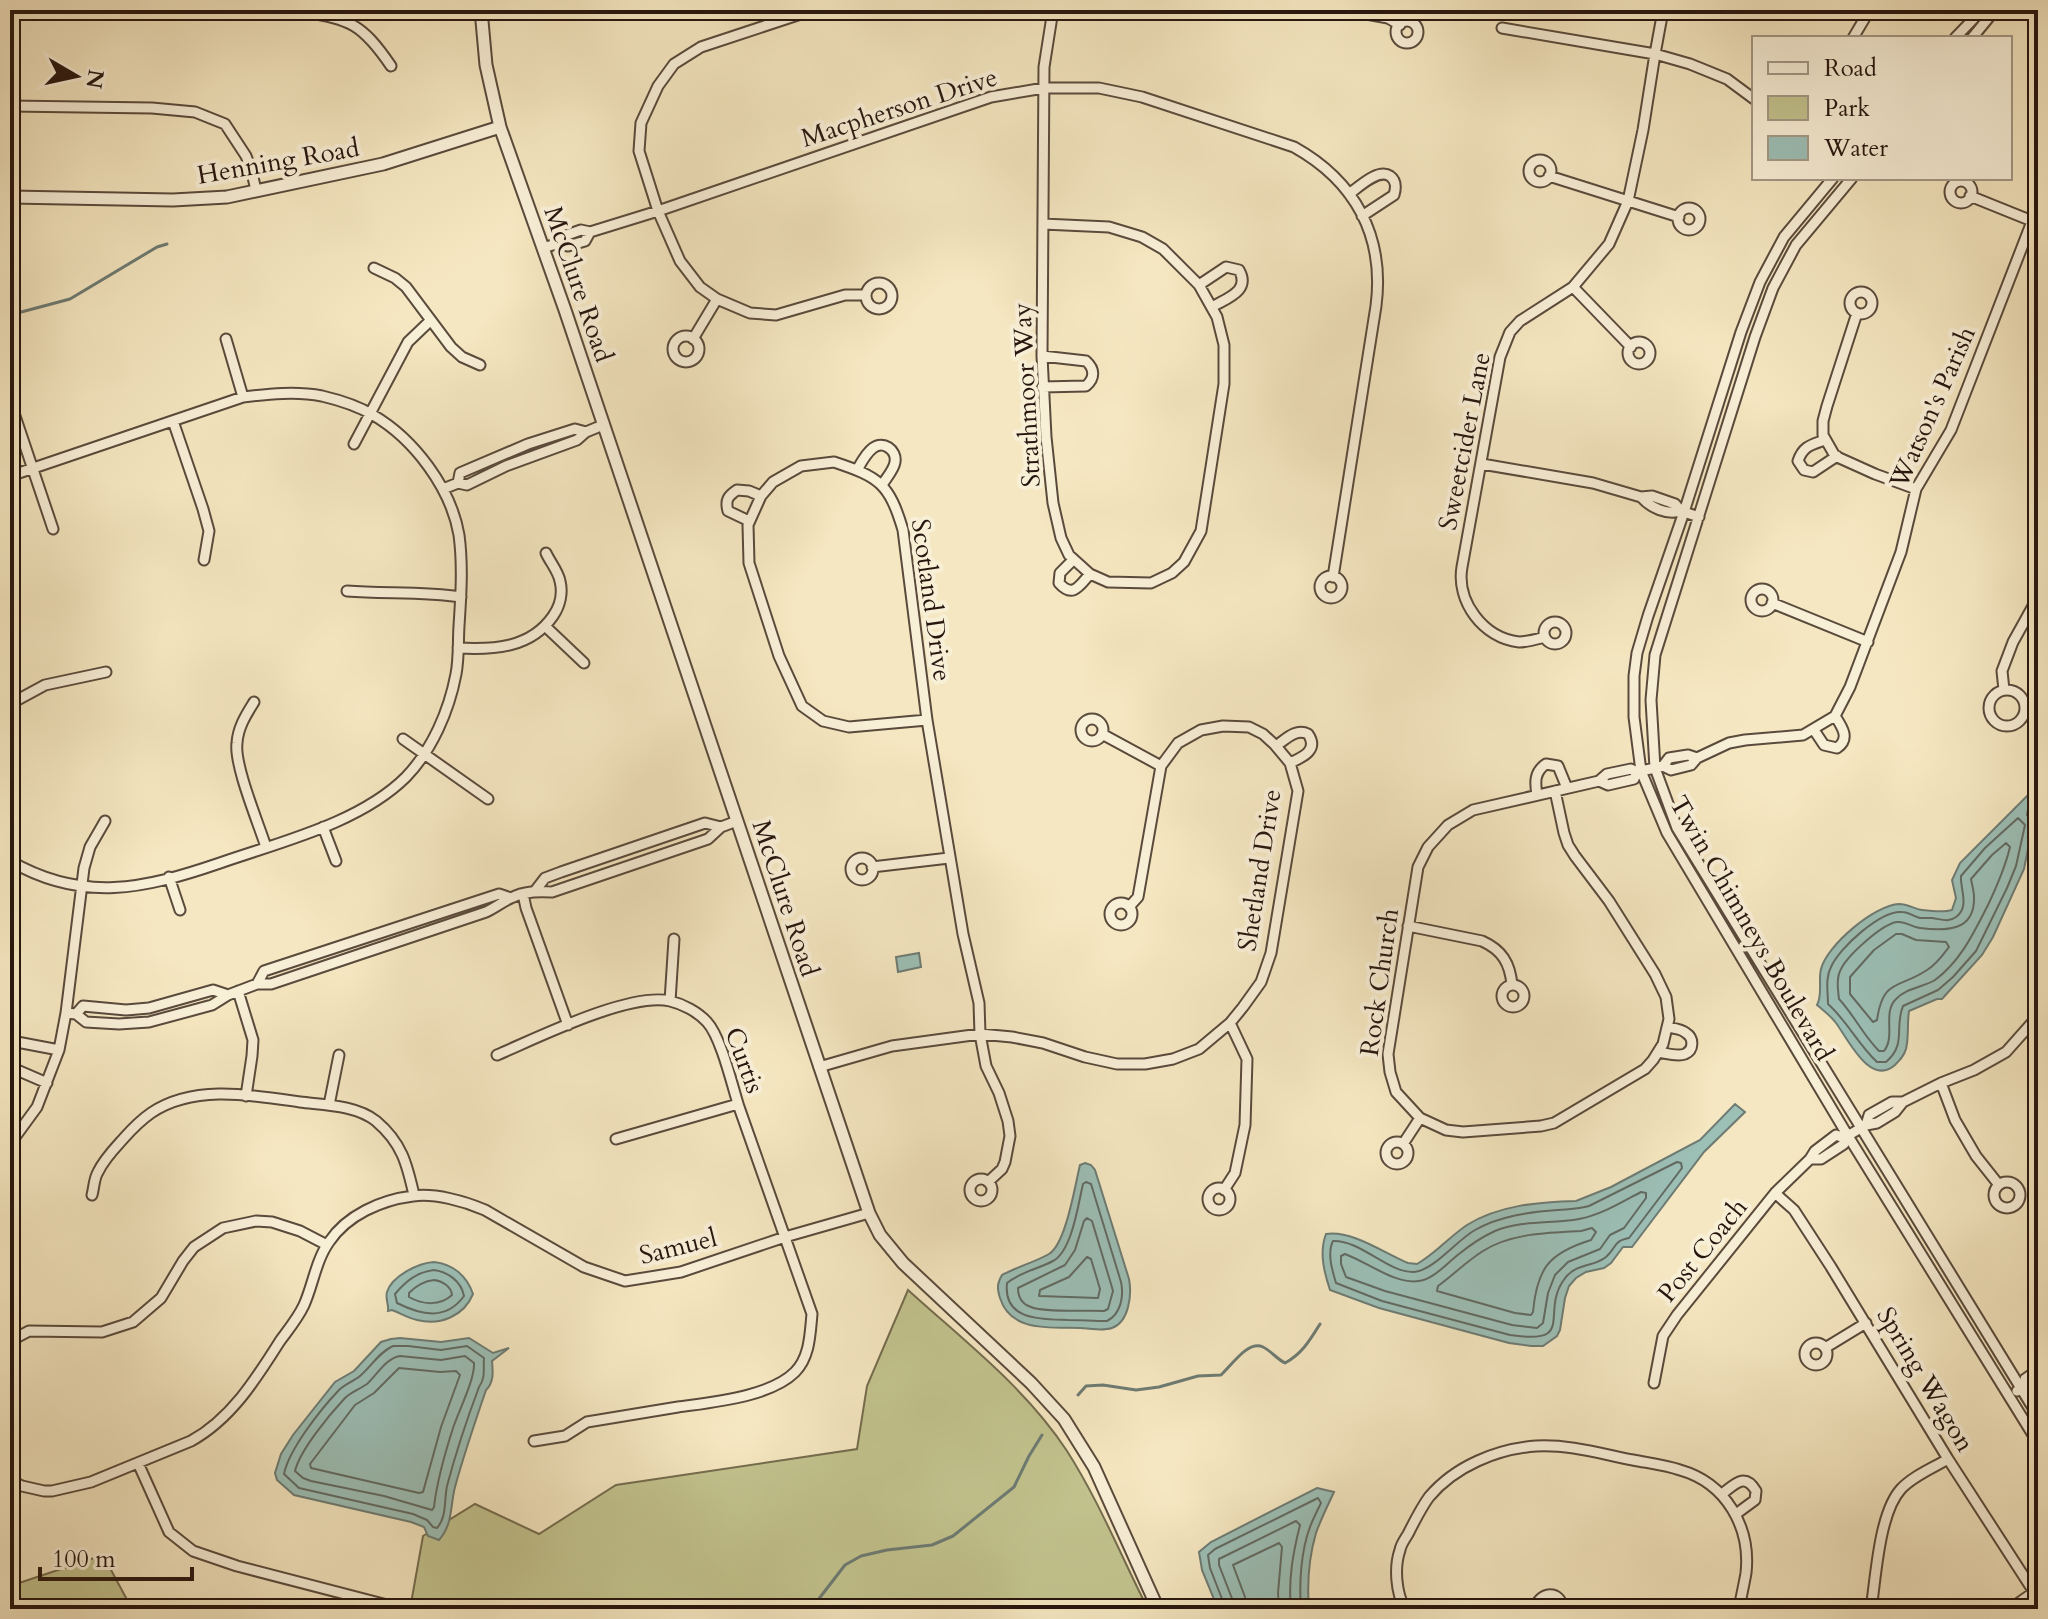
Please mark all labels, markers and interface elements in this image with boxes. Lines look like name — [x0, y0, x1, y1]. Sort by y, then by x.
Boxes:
north arrow — [36, 36, 116, 116]
legend — [1752, 36, 2012, 180]
text: Road — [1824, 52, 1877, 85]
street label: Macpherson Drive — [797, 59, 1002, 156]
text: N — [78, 67, 111, 91]
text: Park — [1824, 92, 1870, 125]
street label: Henning Road — [194, 130, 362, 193]
text: Water — [1823, 132, 1888, 165]
street label: McClure Road — [536, 202, 622, 367]
street label: Strathmoor Way — [1004, 302, 1049, 488]
street label: Watson's Parish — [1881, 321, 1984, 495]
street label: Sweetcider Lane — [1430, 349, 1499, 533]
street label: Scotland Drive — [903, 517, 960, 683]
street label: Shetland Drive — [1229, 787, 1290, 954]
street label: Twin Chimneys Boulevard — [1661, 789, 1842, 1067]
street label: McClure Road — [744, 815, 827, 981]
street label: Rock Church — [1352, 906, 1407, 1058]
street label: Curtis — [716, 1022, 773, 1098]
street label: Post Coach — [1650, 1191, 1755, 1310]
street label: Samuel — [636, 1220, 721, 1273]
street label: Spring Wagon — [1869, 1300, 1983, 1458]
scale bar — [40, 1531, 192, 1581]
text: 100 m — [52, 1543, 116, 1576]

